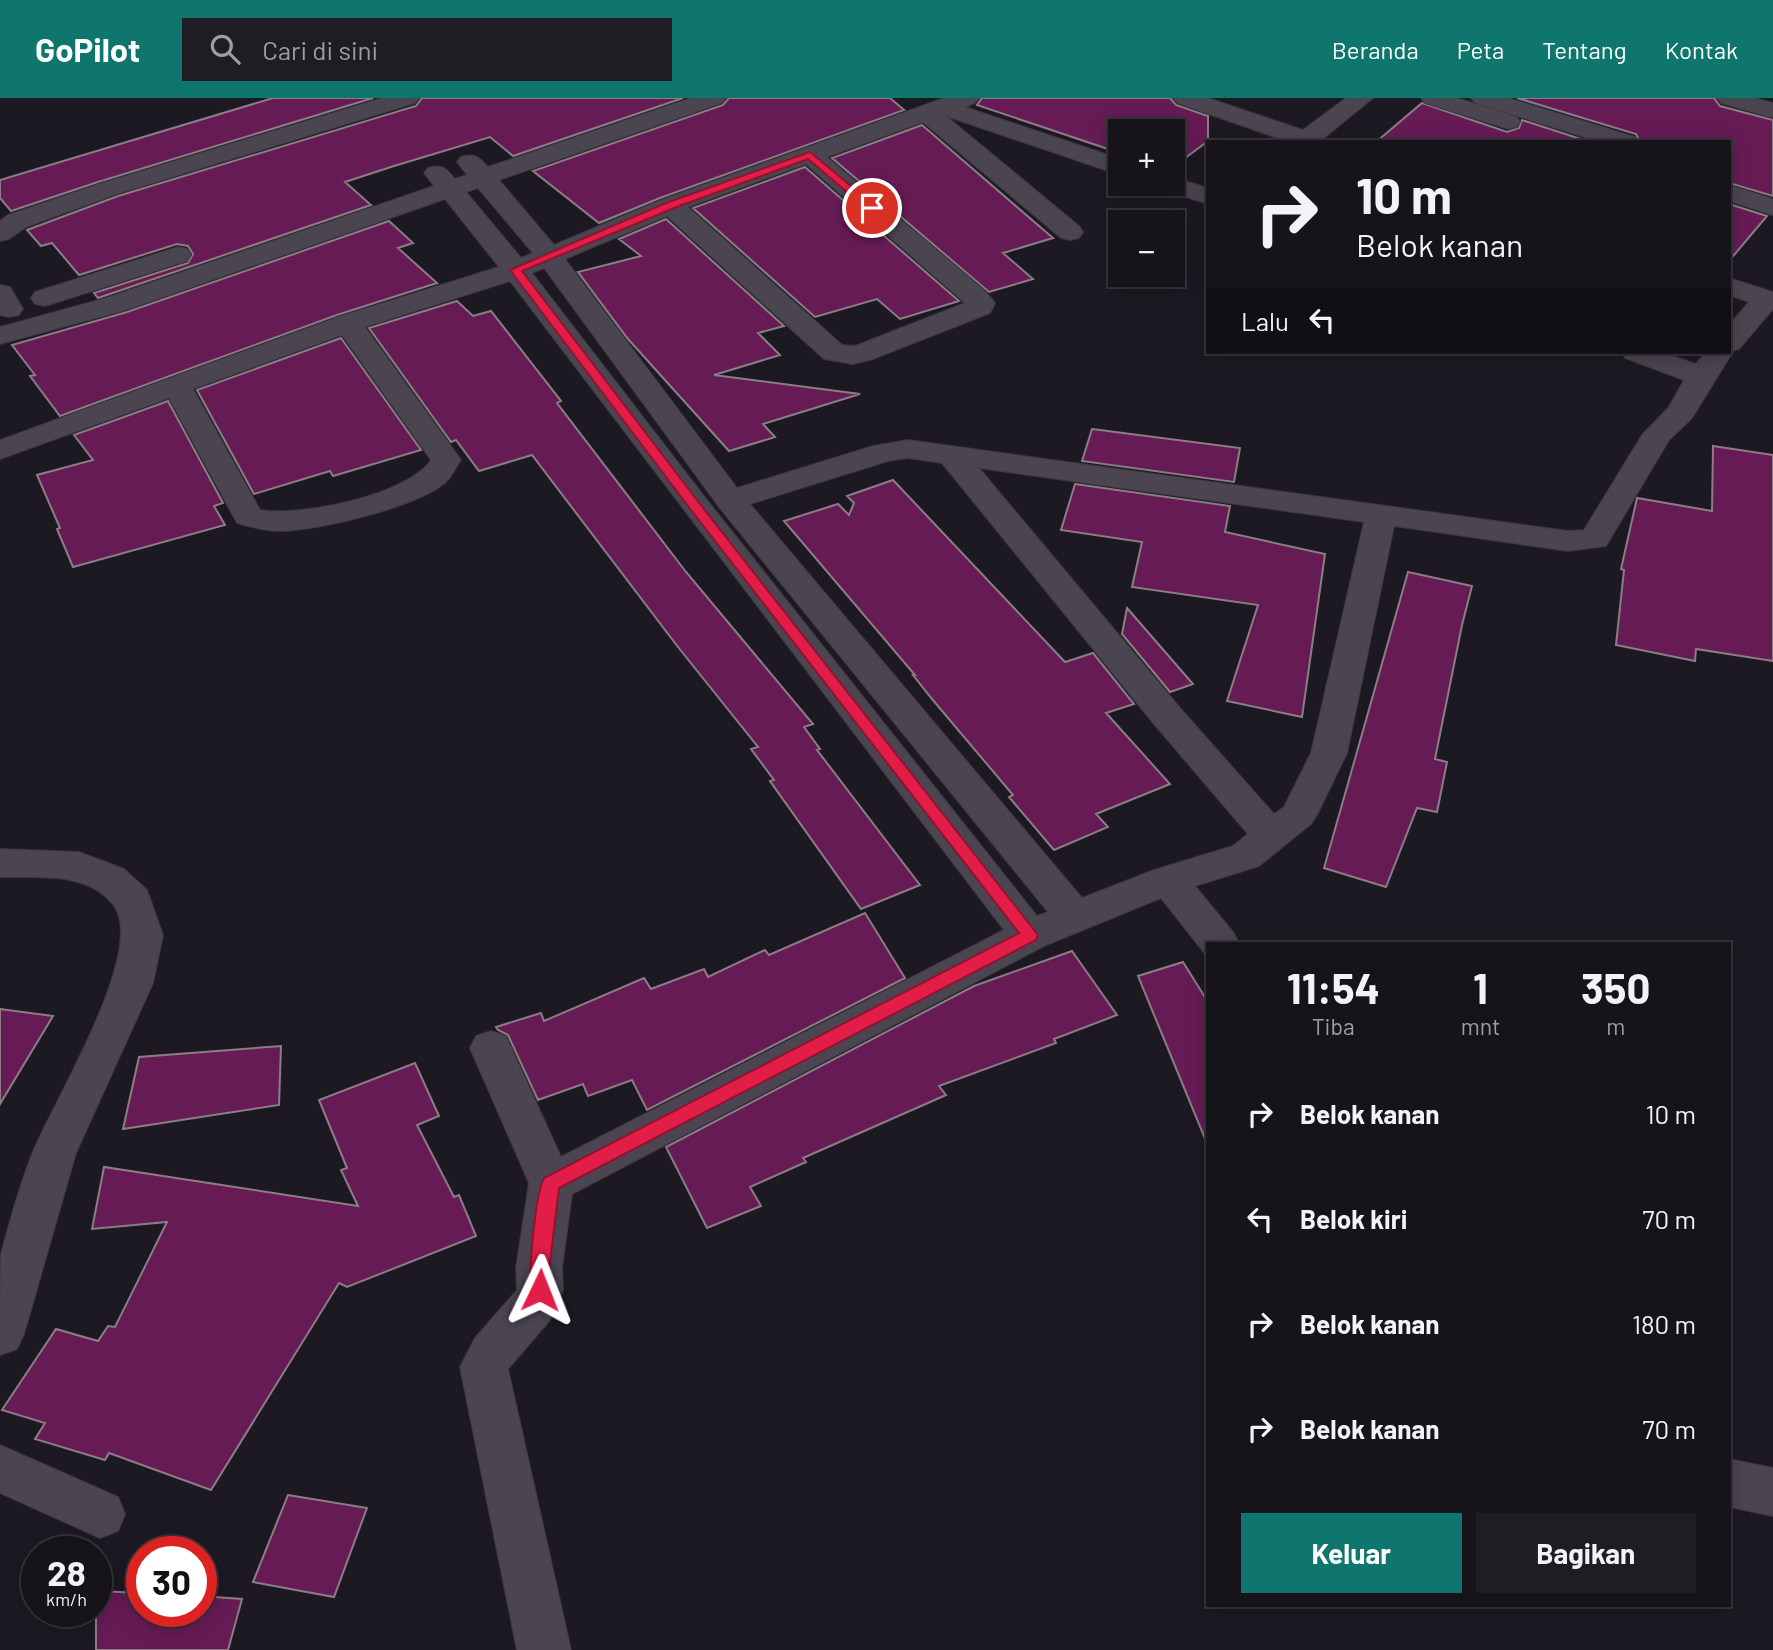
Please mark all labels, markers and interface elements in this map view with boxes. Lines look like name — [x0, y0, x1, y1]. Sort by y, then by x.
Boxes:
search box — [182, 18, 672, 81]
text: GoPilot — [35, 29, 140, 69]
icon: search — [206, 30, 244, 68]
text: Cari di sini — [262, 34, 378, 65]
text: Beranda — [1332, 35, 1419, 64]
text: Peta — [1457, 35, 1504, 64]
text: Tentang — [1542, 35, 1627, 64]
text: Kontak — [1665, 35, 1738, 64]
map controls — [1108, 119, 1185, 287]
button: + — [1108, 119, 1185, 196]
text: 10 m — [1356, 165, 1452, 224]
icon: right — [1241, 168, 1332, 259]
pin — [842, 178, 902, 238]
icon: arrive — [853, 189, 891, 227]
button: − — [1108, 210, 1185, 287]
text: Belok kanan — [1356, 225, 1523, 263]
icon: left — [1303, 301, 1341, 339]
text: Lalu — [1241, 305, 1289, 336]
text: 11:54 — [1287, 962, 1380, 1012]
text: 1 — [1473, 962, 1488, 1012]
text: 350 — [1581, 962, 1650, 1012]
text: Tiba — [1312, 1012, 1355, 1040]
text: mnt — [1461, 1012, 1500, 1040]
text: m — [1606, 1012, 1625, 1040]
icon: right — [1241, 1095, 1279, 1133]
text: Belok kanan — [1300, 1098, 1439, 1129]
text: 10 m — [1646, 1098, 1696, 1129]
icon: left — [1241, 1200, 1279, 1238]
text: Belok kiri — [1300, 1203, 1407, 1234]
text: 70 m — [1642, 1203, 1696, 1234]
position arrow — [503, 1253, 577, 1327]
icon: right — [1241, 1305, 1279, 1343]
text: Belok kanan — [1300, 1308, 1439, 1339]
text: 180 m — [1632, 1308, 1696, 1339]
icon: right — [1241, 1410, 1279, 1448]
text: Belok kanan — [1300, 1413, 1439, 1444]
text: 70 m — [1642, 1413, 1696, 1444]
button: Keluar — [1241, 1513, 1462, 1593]
button: Bagikan — [1476, 1513, 1696, 1593]
speed limit sign: 30 — [126, 1536, 217, 1627]
text: 28 — [47, 1551, 86, 1593]
text: km/h — [46, 1588, 87, 1610]

